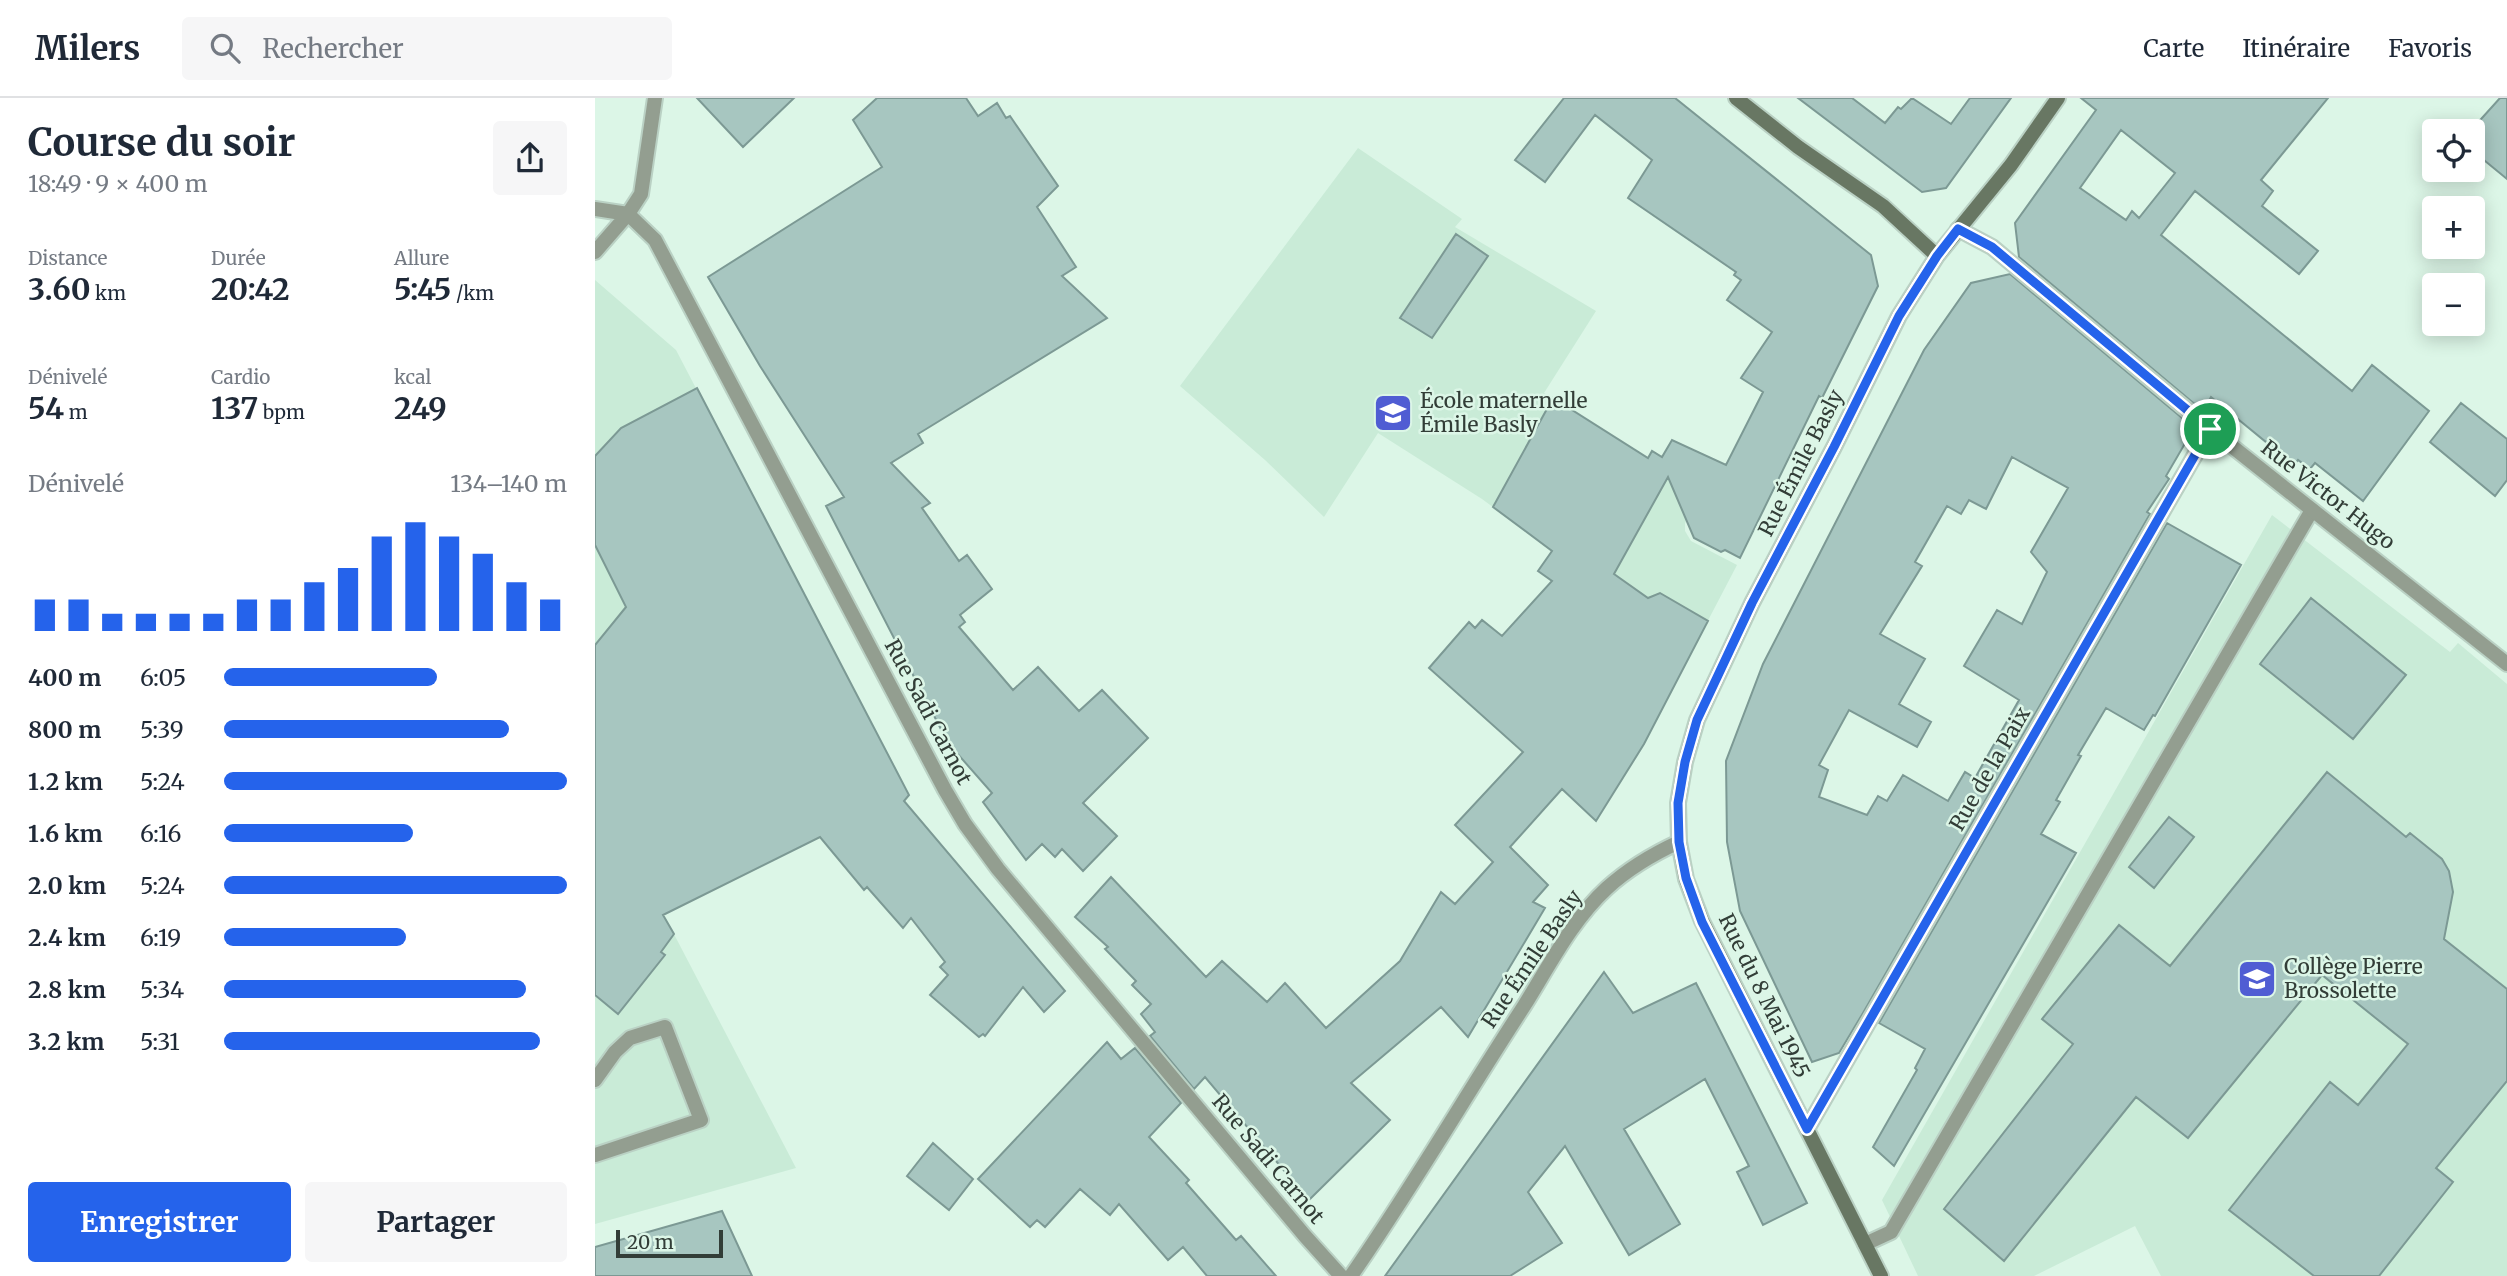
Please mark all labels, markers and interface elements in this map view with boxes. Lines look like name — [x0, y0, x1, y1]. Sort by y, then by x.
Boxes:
search box — [182, 17, 672, 80]
text: Milers — [35, 28, 140, 69]
icon: search — [206, 29, 244, 67]
text: Rechercher — [262, 32, 404, 65]
text: Carte — [2143, 33, 2204, 64]
text: Itinéraire — [2242, 33, 2350, 64]
text: Favoris — [2388, 33, 2472, 64]
text: Course du soir — [28, 119, 295, 166]
map controls — [2422, 119, 2485, 336]
button: locate — [2422, 119, 2485, 182]
button: share — [493, 121, 567, 195]
text: 18:49 · 9 × 400 m — [28, 169, 208, 198]
button: + — [2422, 196, 2485, 259]
text: Distance — [28, 246, 107, 270]
text: Durée — [211, 246, 266, 270]
text: Allure — [394, 246, 449, 270]
text: 3.60 — [28, 270, 91, 308]
text: 20:42 — [211, 270, 290, 308]
text: 5:45 — [394, 270, 451, 308]
button: − — [2422, 273, 2485, 336]
text: km — [91, 281, 126, 305]
text: /km — [451, 281, 494, 305]
text: Dénivelé — [28, 365, 107, 389]
text: Cardio — [211, 365, 270, 389]
text: kcal — [394, 365, 431, 389]
street label: Rue Émile Basly — [1751, 384, 1849, 541]
place label: École maternelle Émile Basly — [1420, 386, 1587, 438]
text: 54 — [28, 389, 64, 427]
text: 137 — [211, 389, 258, 427]
text: 249 — [394, 389, 447, 427]
school or university icon: École maternelle Émile Basly — [1372, 392, 1414, 434]
pin — [2180, 399, 2240, 459]
text: m — [64, 400, 88, 424]
text: bpm — [258, 400, 305, 424]
icon: arrive — [2191, 410, 2229, 448]
street label: Rue Victor Hugo — [2256, 434, 2401, 555]
text: Dénivelé — [28, 469, 124, 498]
text: 134–140 m — [450, 469, 567, 498]
street label: Rue Sadi Carnot — [879, 634, 978, 789]
text: 400 m — [28, 663, 102, 692]
text: 6:05 — [140, 663, 186, 692]
street label: Rue de la Paix — [1943, 702, 2036, 836]
text: 800 m — [28, 715, 101, 744]
text: 5:39 — [140, 715, 184, 744]
text: 1.2 km — [28, 767, 103, 796]
text: 5:24 — [140, 767, 185, 796]
text: 1.6 km — [28, 819, 103, 848]
text: 6:16 — [140, 819, 181, 848]
text: 2.0 km — [28, 871, 106, 900]
text: 5:24 — [140, 871, 185, 900]
street label: Rue Émile Basly — [1475, 883, 1588, 1033]
street label: Rue du 8 Mai 1945 — [1713, 909, 1816, 1082]
text: 2.4 km — [28, 923, 106, 952]
text: 6:19 — [140, 923, 181, 952]
place label: Collège Pierre Brossolette — [2284, 953, 2423, 1004]
school or university icon: Collège Pierre Brossolette — [2236, 958, 2278, 1000]
text: 2.8 km — [28, 975, 106, 1004]
text: 5:34 — [140, 975, 184, 1004]
text: 3.2 km — [28, 1027, 105, 1056]
text: 5:31 — [140, 1027, 180, 1056]
street label: Rue Sadi Carnot — [1206, 1088, 1330, 1229]
button: Enregistrer — [28, 1182, 291, 1262]
button: Partager — [305, 1182, 567, 1262]
scale bar — [616, 1227, 723, 1259]
text: 20 m — [627, 1230, 674, 1254]

